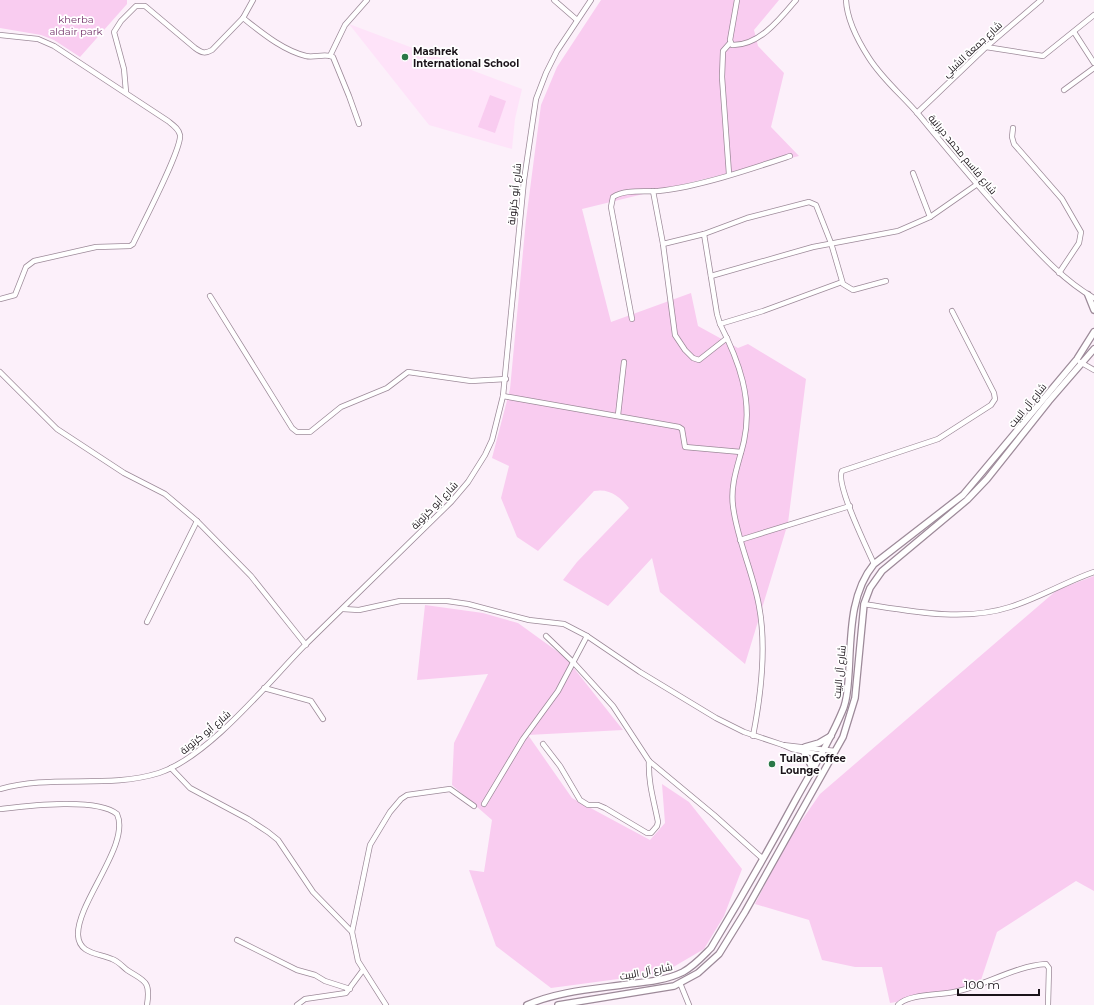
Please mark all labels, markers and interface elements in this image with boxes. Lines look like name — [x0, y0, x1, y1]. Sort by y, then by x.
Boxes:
park label: kherba aldair park — [49, 13, 103, 38]
street label: شارع جمعة الشبلي — [940, 19, 1005, 81]
place label: Mashrek International School — [413, 45, 519, 70]
marker: Mashrek International School — [400, 52, 410, 62]
street label: شارع قاسم محمد ديرانية — [925, 112, 1000, 198]
street label: شارع أبو كرتونة — [505, 163, 524, 226]
street label: شارع آل البيت — [1006, 380, 1049, 430]
street label: شارع أبو كرتونة — [408, 479, 461, 532]
street label: شارع آل البيت — [830, 645, 849, 699]
street label: شارع أبو كرتونة — [177, 708, 233, 757]
place label: Tulan Coffee Lounge — [780, 752, 846, 777]
marker: Tulan Coffee Lounge — [767, 759, 777, 769]
street label: شارع آل البيت — [619, 960, 674, 983]
scale bar — [958, 971, 1039, 997]
text: 100 m — [964, 977, 1000, 992]

